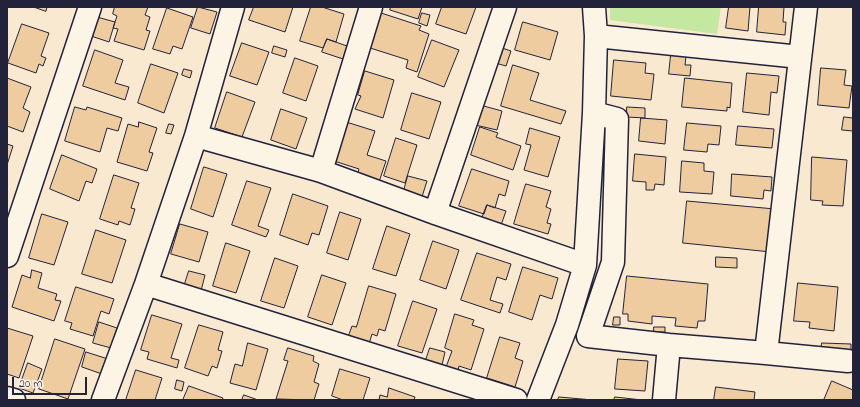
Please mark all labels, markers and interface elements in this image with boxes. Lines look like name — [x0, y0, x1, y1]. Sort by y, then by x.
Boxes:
scale bar — [14, 369, 89, 395]
text: 20 m — [19, 375, 42, 393]

